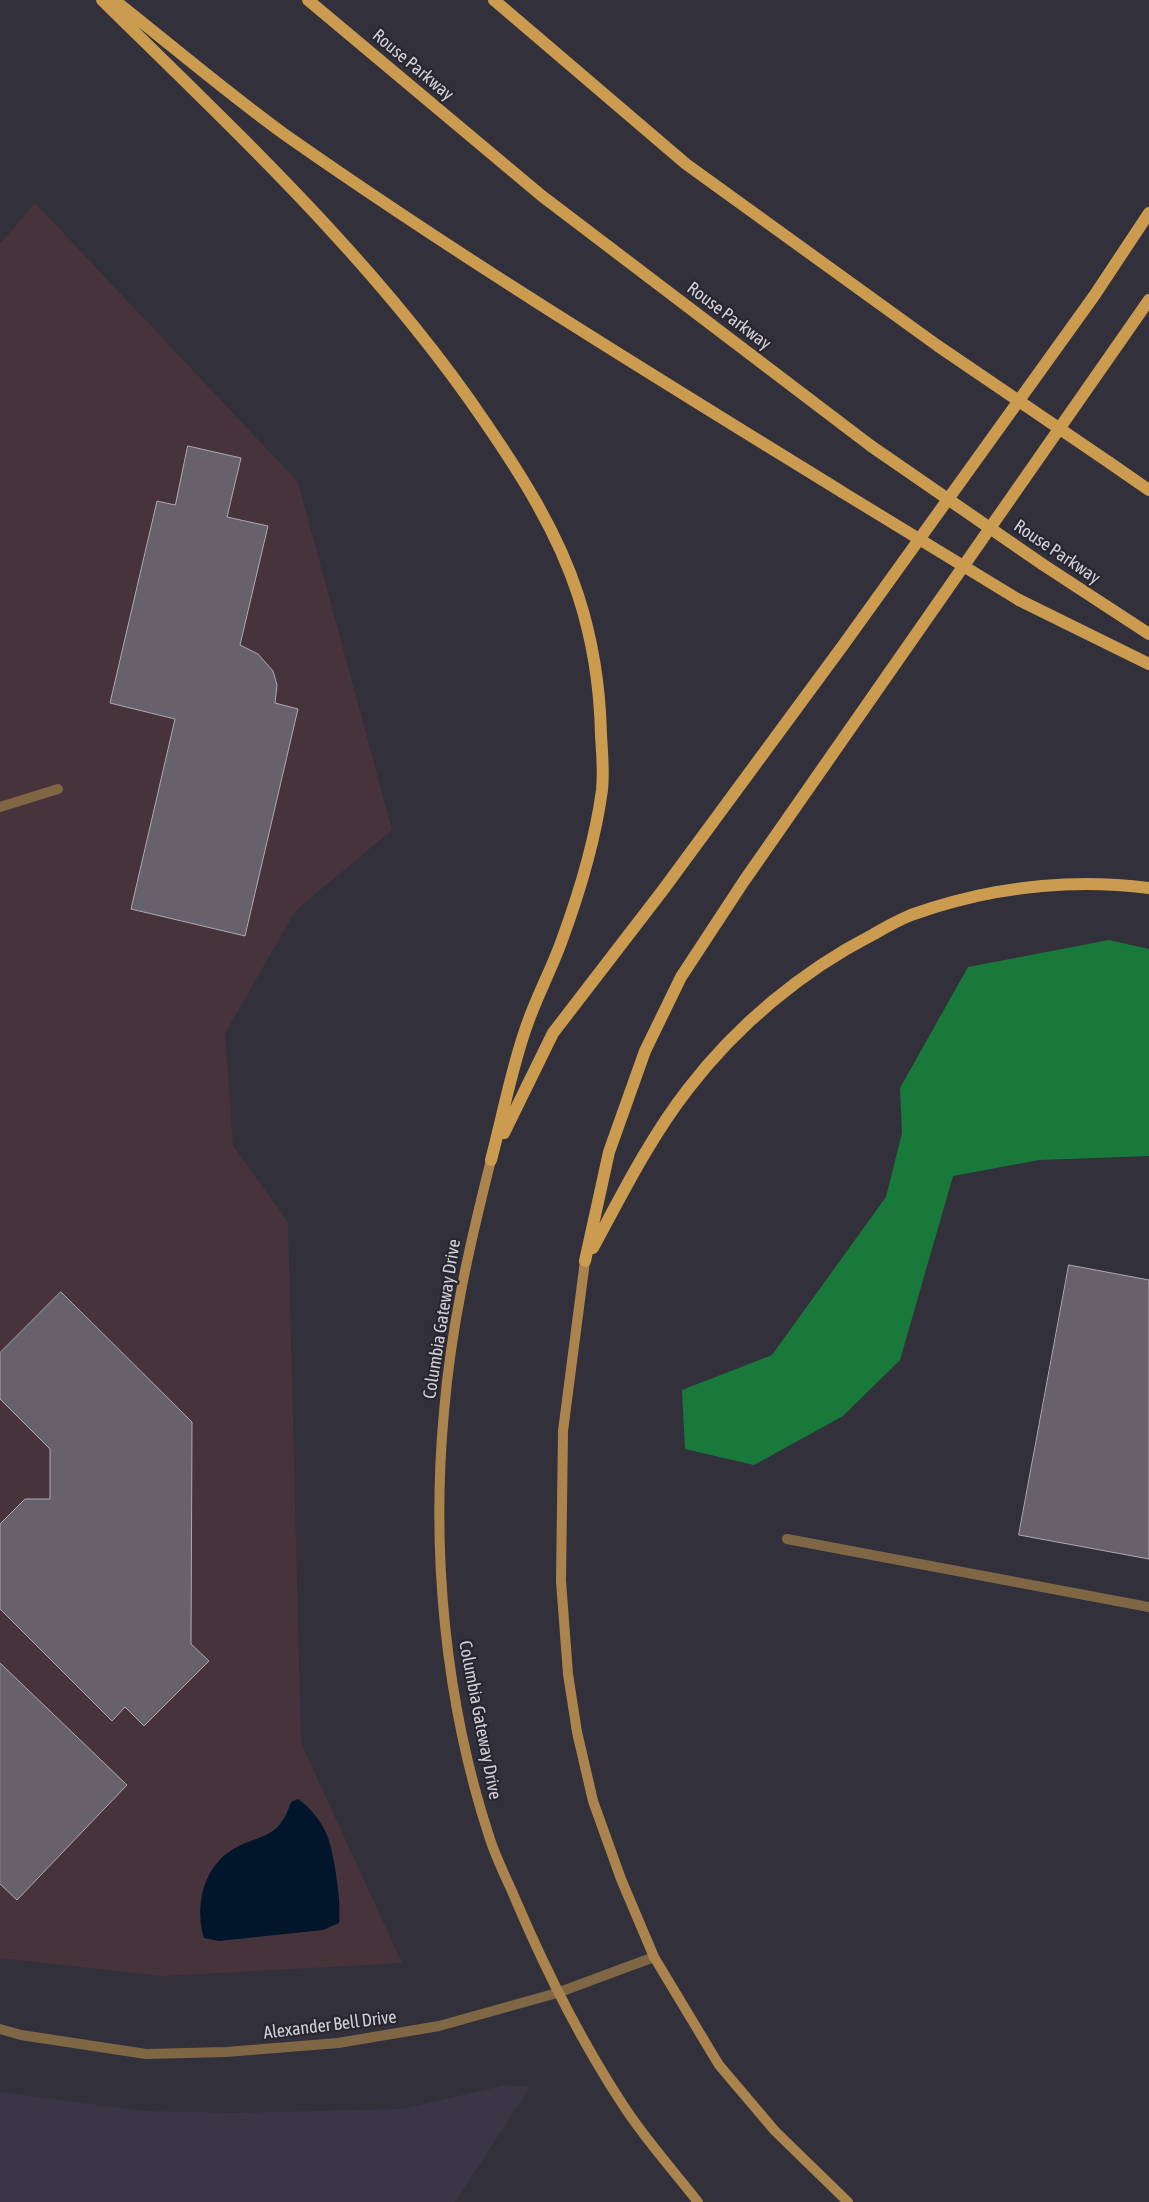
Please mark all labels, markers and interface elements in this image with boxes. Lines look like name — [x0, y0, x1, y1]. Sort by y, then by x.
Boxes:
street label: Rouse Parkway — [368, 25, 458, 105]
street label: Rouse Parkway — [683, 277, 775, 355]
street label: Rouse Parkway — [1010, 515, 1104, 589]
street label: Columbia Gateway Drive — [419, 1238, 465, 1400]
street label: Columbia Gateway Drive — [454, 1639, 506, 1801]
street label: Alexander Bell Drive — [262, 2006, 398, 2044]

